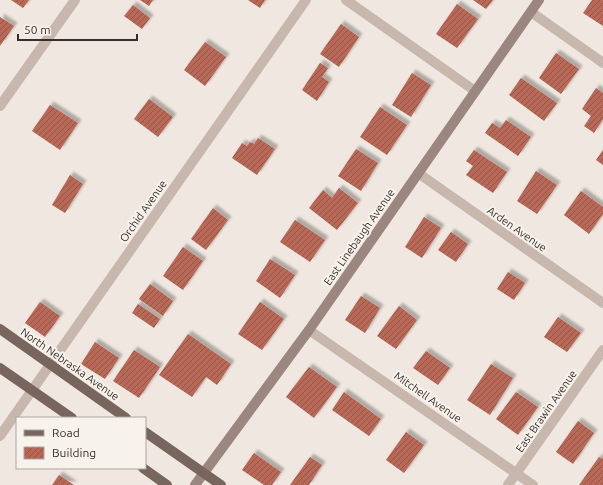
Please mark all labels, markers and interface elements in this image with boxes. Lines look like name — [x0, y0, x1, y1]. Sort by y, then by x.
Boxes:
scale bar — [18, 16, 137, 42]
text: 50 m — [24, 23, 51, 36]
street label: Orchid Avenue — [117, 178, 169, 244]
street label: East Linebaugh Avenue — [321, 187, 397, 287]
street label: Arden Avenue — [485, 204, 549, 254]
street label: North Nebraska Avenue — [19, 325, 121, 403]
street label: East Brawin Avenue — [513, 368, 579, 454]
street label: Mitchell Avenue — [392, 369, 464, 425]
legend — [16, 417, 146, 469]
text: Road — [52, 426, 80, 439]
text: Building — [52, 446, 96, 459]

